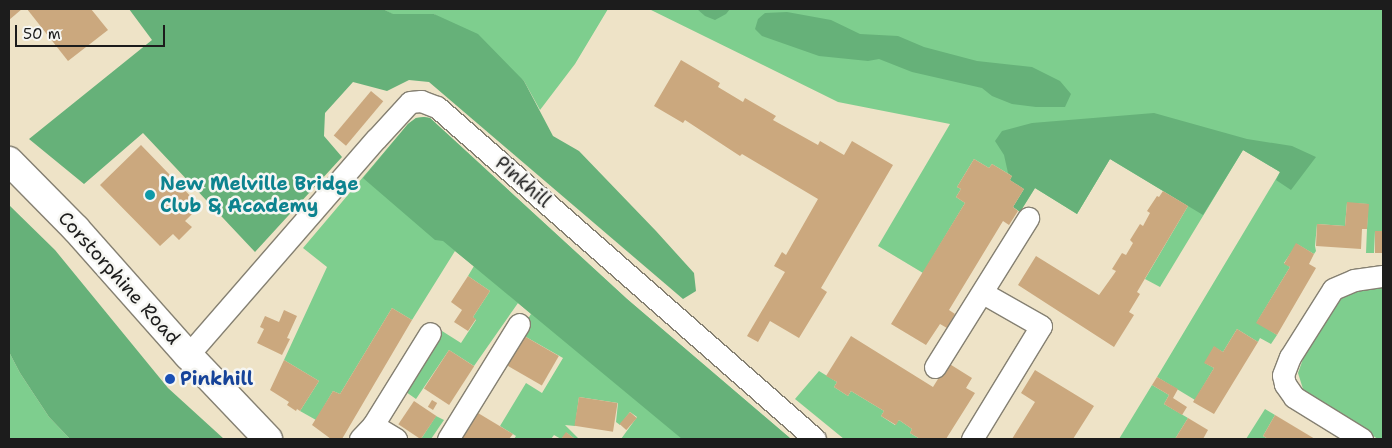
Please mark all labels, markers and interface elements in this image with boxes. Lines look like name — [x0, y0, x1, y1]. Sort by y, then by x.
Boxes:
scale bar — [18, 15, 168, 47]
text: 50 m — [23, 24, 61, 44]
street label: Pinkhill — [490, 152, 556, 212]
place label: New Melville Bridge Club & Academy — [160, 173, 359, 217]
marker: New Melville Bridge Club & Academy — [144, 189, 156, 201]
street label: Corstorphine Road — [53, 207, 185, 349]
place label: Pinkhill — [180, 368, 253, 390]
marker: Pinkhill — [164, 373, 176, 385]

